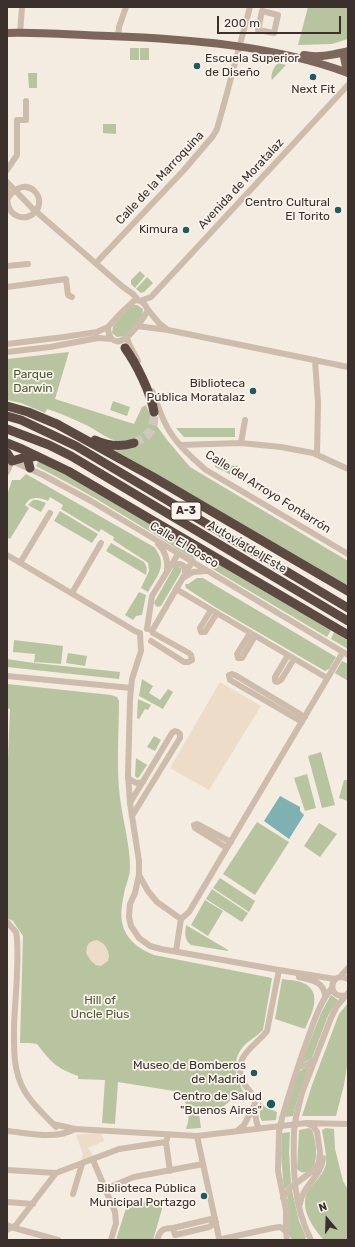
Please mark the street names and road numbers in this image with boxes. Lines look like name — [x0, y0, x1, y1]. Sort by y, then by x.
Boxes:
street label: Calle de la Marroquina — [113, 128, 207, 228]
street label: Avenida de Moratalaz — [195, 136, 287, 232]
street label: Calle del Arroyo Fontarrón — [203, 447, 333, 537]
road number: A-3 — [171, 502, 201, 520]
street label: Autovía del Este — [205, 518, 289, 576]
street label: Calle El Bosco — [147, 519, 221, 571]

